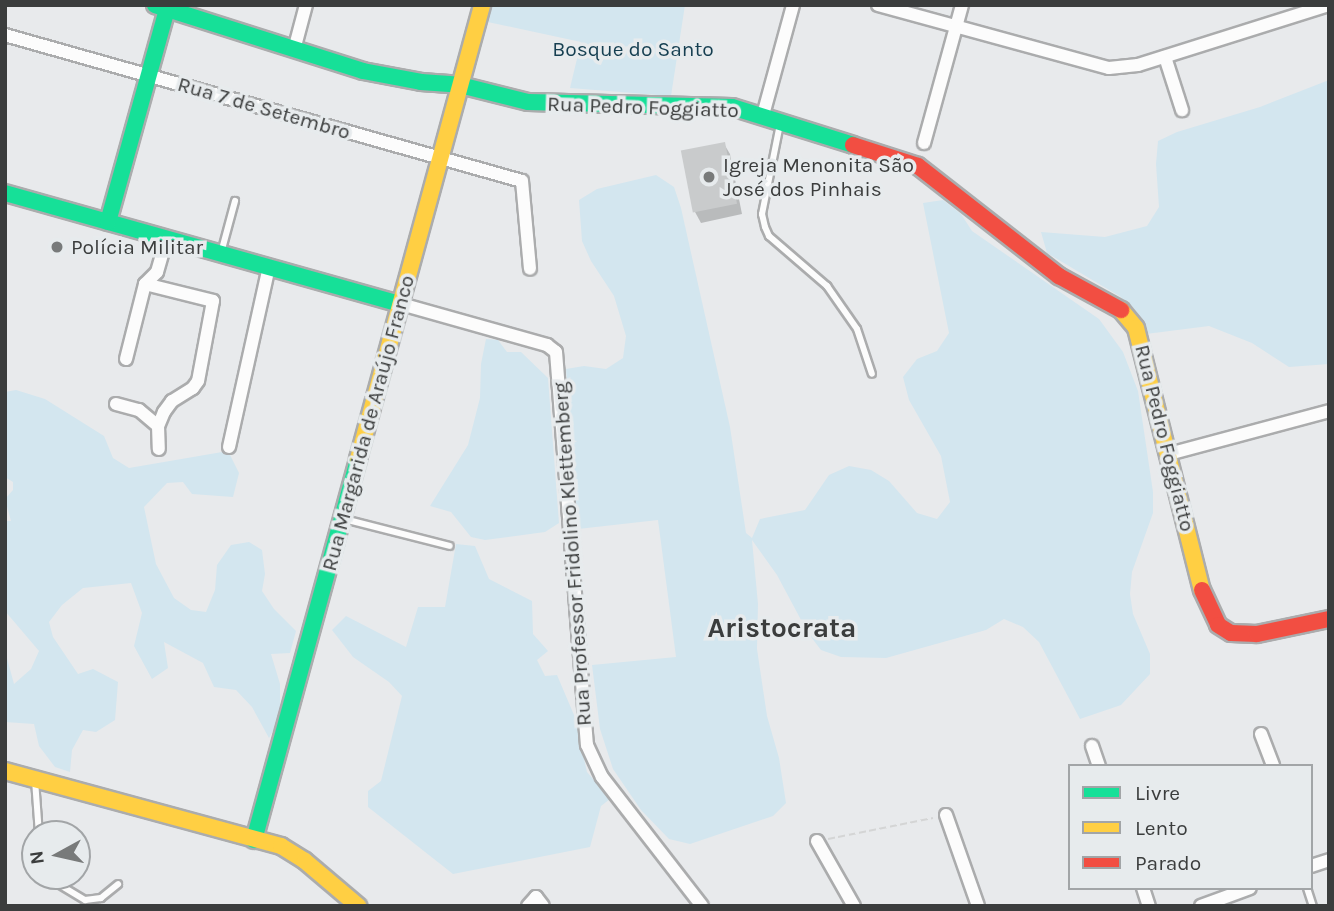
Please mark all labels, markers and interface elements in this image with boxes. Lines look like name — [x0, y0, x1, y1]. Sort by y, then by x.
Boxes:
park label: Bosque do Santo — [552, 36, 714, 62]
street label: Rua 7 de Setembro — [175, 71, 353, 145]
street label: Rua Pedro Foggiatto — [547, 91, 739, 123]
place label: Igreja Menonita São José dos Pinhais — [723, 152, 914, 202]
marker: Igreja Menonita São José dos Pinhais — [701, 169, 717, 185]
place label: Polícia Militar — [71, 234, 203, 260]
marker: Polícia Militar — [49, 239, 65, 255]
street label: Rua Margarida de Araújo Franco — [316, 272, 420, 574]
street label: Rua Pedro Foggiatto — [1130, 342, 1200, 534]
street label: Rua Professor Fridolino Klettemberg — [547, 381, 597, 727]
district label: Aristocrata — [708, 611, 856, 645]
legend — [1068, 764, 1313, 890]
text: Livre — [1135, 781, 1180, 805]
text: Lento — [1135, 816, 1188, 840]
north arrow — [21, 820, 91, 890]
text: N — [25, 849, 49, 866]
text: Parado — [1135, 851, 1201, 875]

